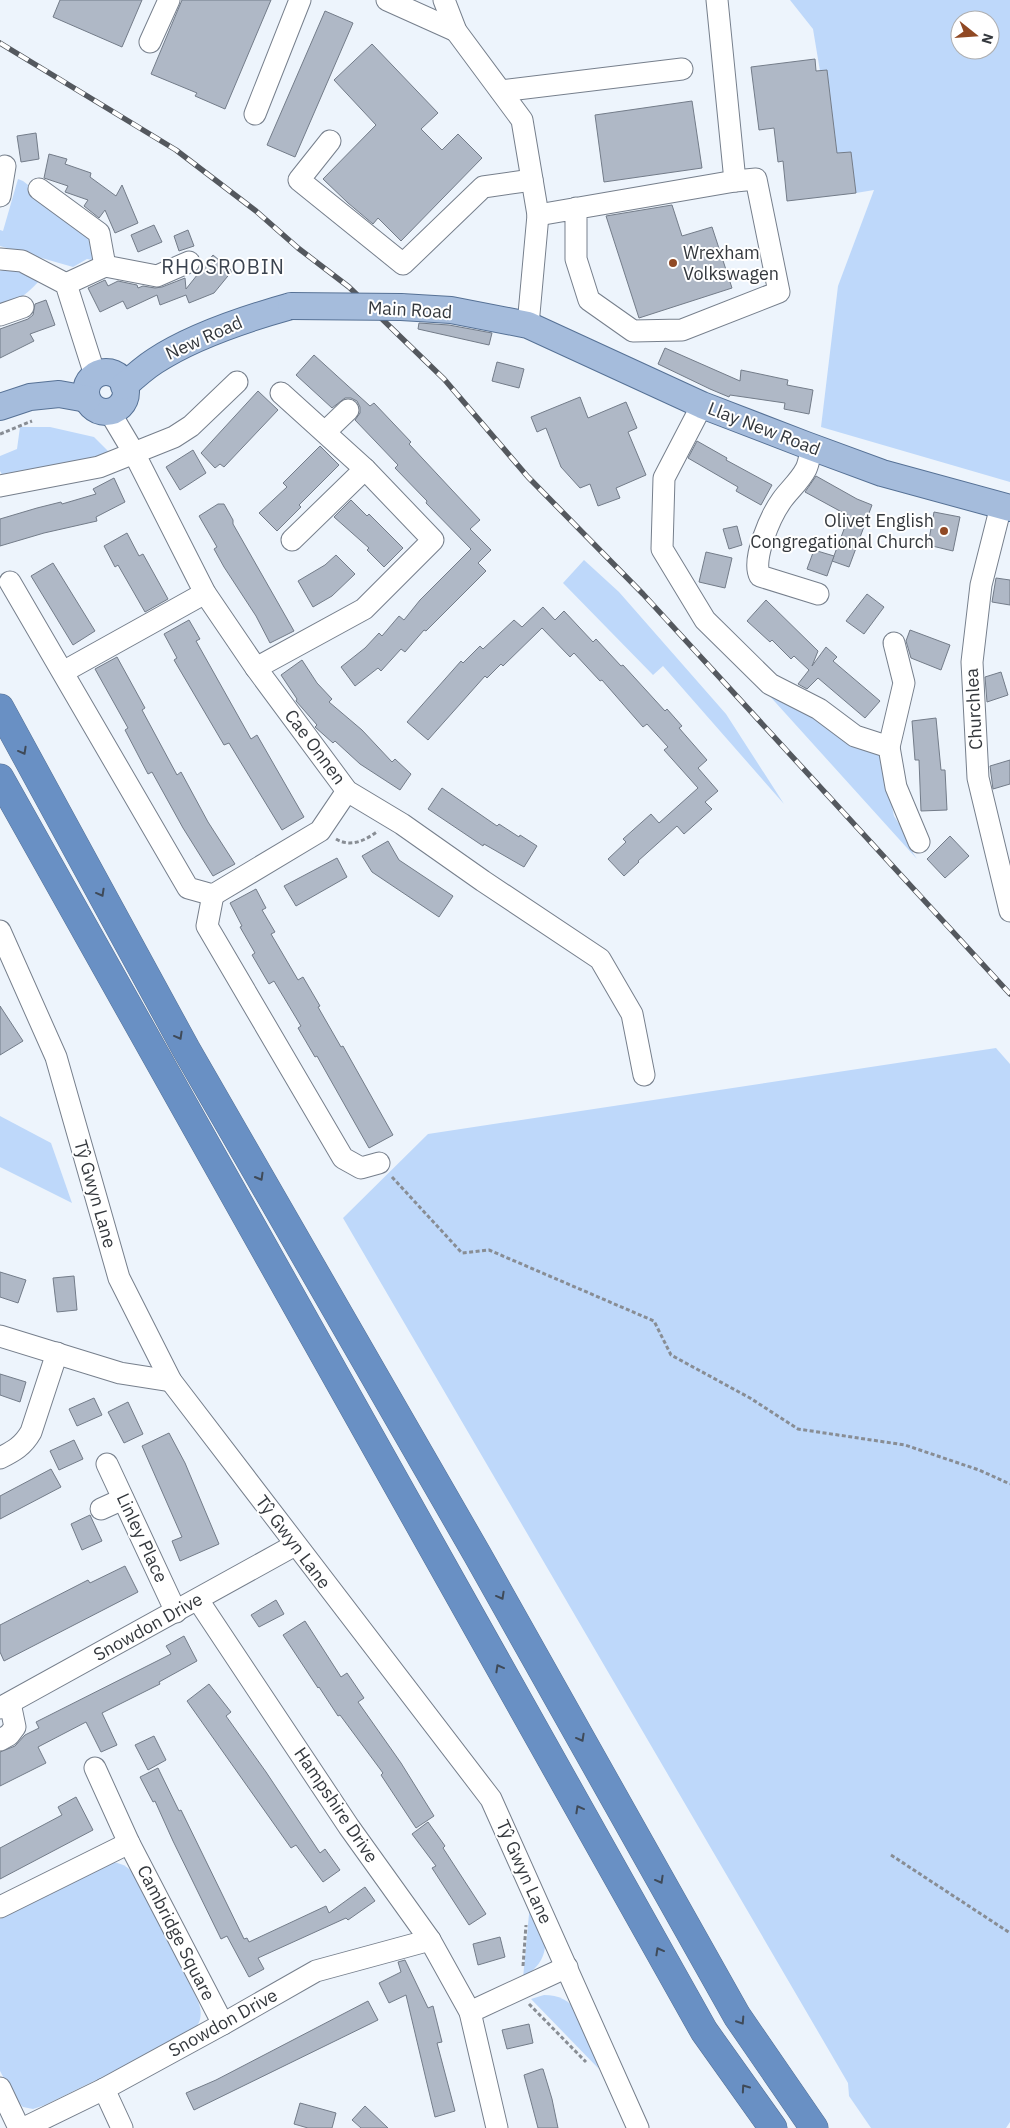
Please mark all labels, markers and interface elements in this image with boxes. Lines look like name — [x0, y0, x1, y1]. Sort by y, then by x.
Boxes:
north arrow — [950, 10, 1000, 60]
text: N — [977, 31, 998, 46]
place label: Wrexham Volkswagen — [683, 241, 779, 285]
district label: RHOSROBIN — [161, 253, 285, 280]
marker: Wrexham Volkswagen — [667, 257, 679, 269]
street label: Main Road — [367, 296, 453, 323]
street label: New Road — [162, 310, 246, 365]
street label: Llay New Road — [705, 397, 824, 461]
place label: Olivet English Congregational Church — [750, 509, 934, 553]
marker: Olivet English Congregational Church — [938, 525, 950, 537]
street label: Churchlea — [960, 667, 987, 750]
street label: Cae Onnen — [280, 705, 351, 789]
one-way arrow — [17, 745, 27, 754]
one-way arrow — [95, 888, 105, 897]
one-way arrow — [172, 1031, 182, 1040]
street label: Tŷ Gwyn Lane — [69, 1137, 122, 1251]
one-way arrow — [253, 1172, 263, 1181]
street label: Linley Place — [112, 1489, 173, 1586]
street label: Tŷ Gwyn Lane — [251, 1490, 336, 1593]
street label: Snowdon Drive — [89, 1587, 206, 1666]
one-way arrow — [495, 1591, 505, 1600]
one-way arrow — [495, 1664, 505, 1673]
one-way arrow — [574, 1733, 584, 1742]
street label: Hampshire Drive — [289, 1743, 384, 1867]
one-way arrow — [575, 1806, 585, 1815]
street label: Tŷ Gwyn Lane — [491, 1816, 558, 1927]
street label: Cambridge Square — [132, 1861, 221, 2005]
one-way arrow — [654, 1874, 664, 1883]
one-way arrow — [655, 1947, 665, 1956]
street label: Snowdon Drive — [164, 1983, 281, 2062]
one-way arrow — [735, 2015, 744, 2025]
one-way arrow — [742, 2084, 751, 2094]

